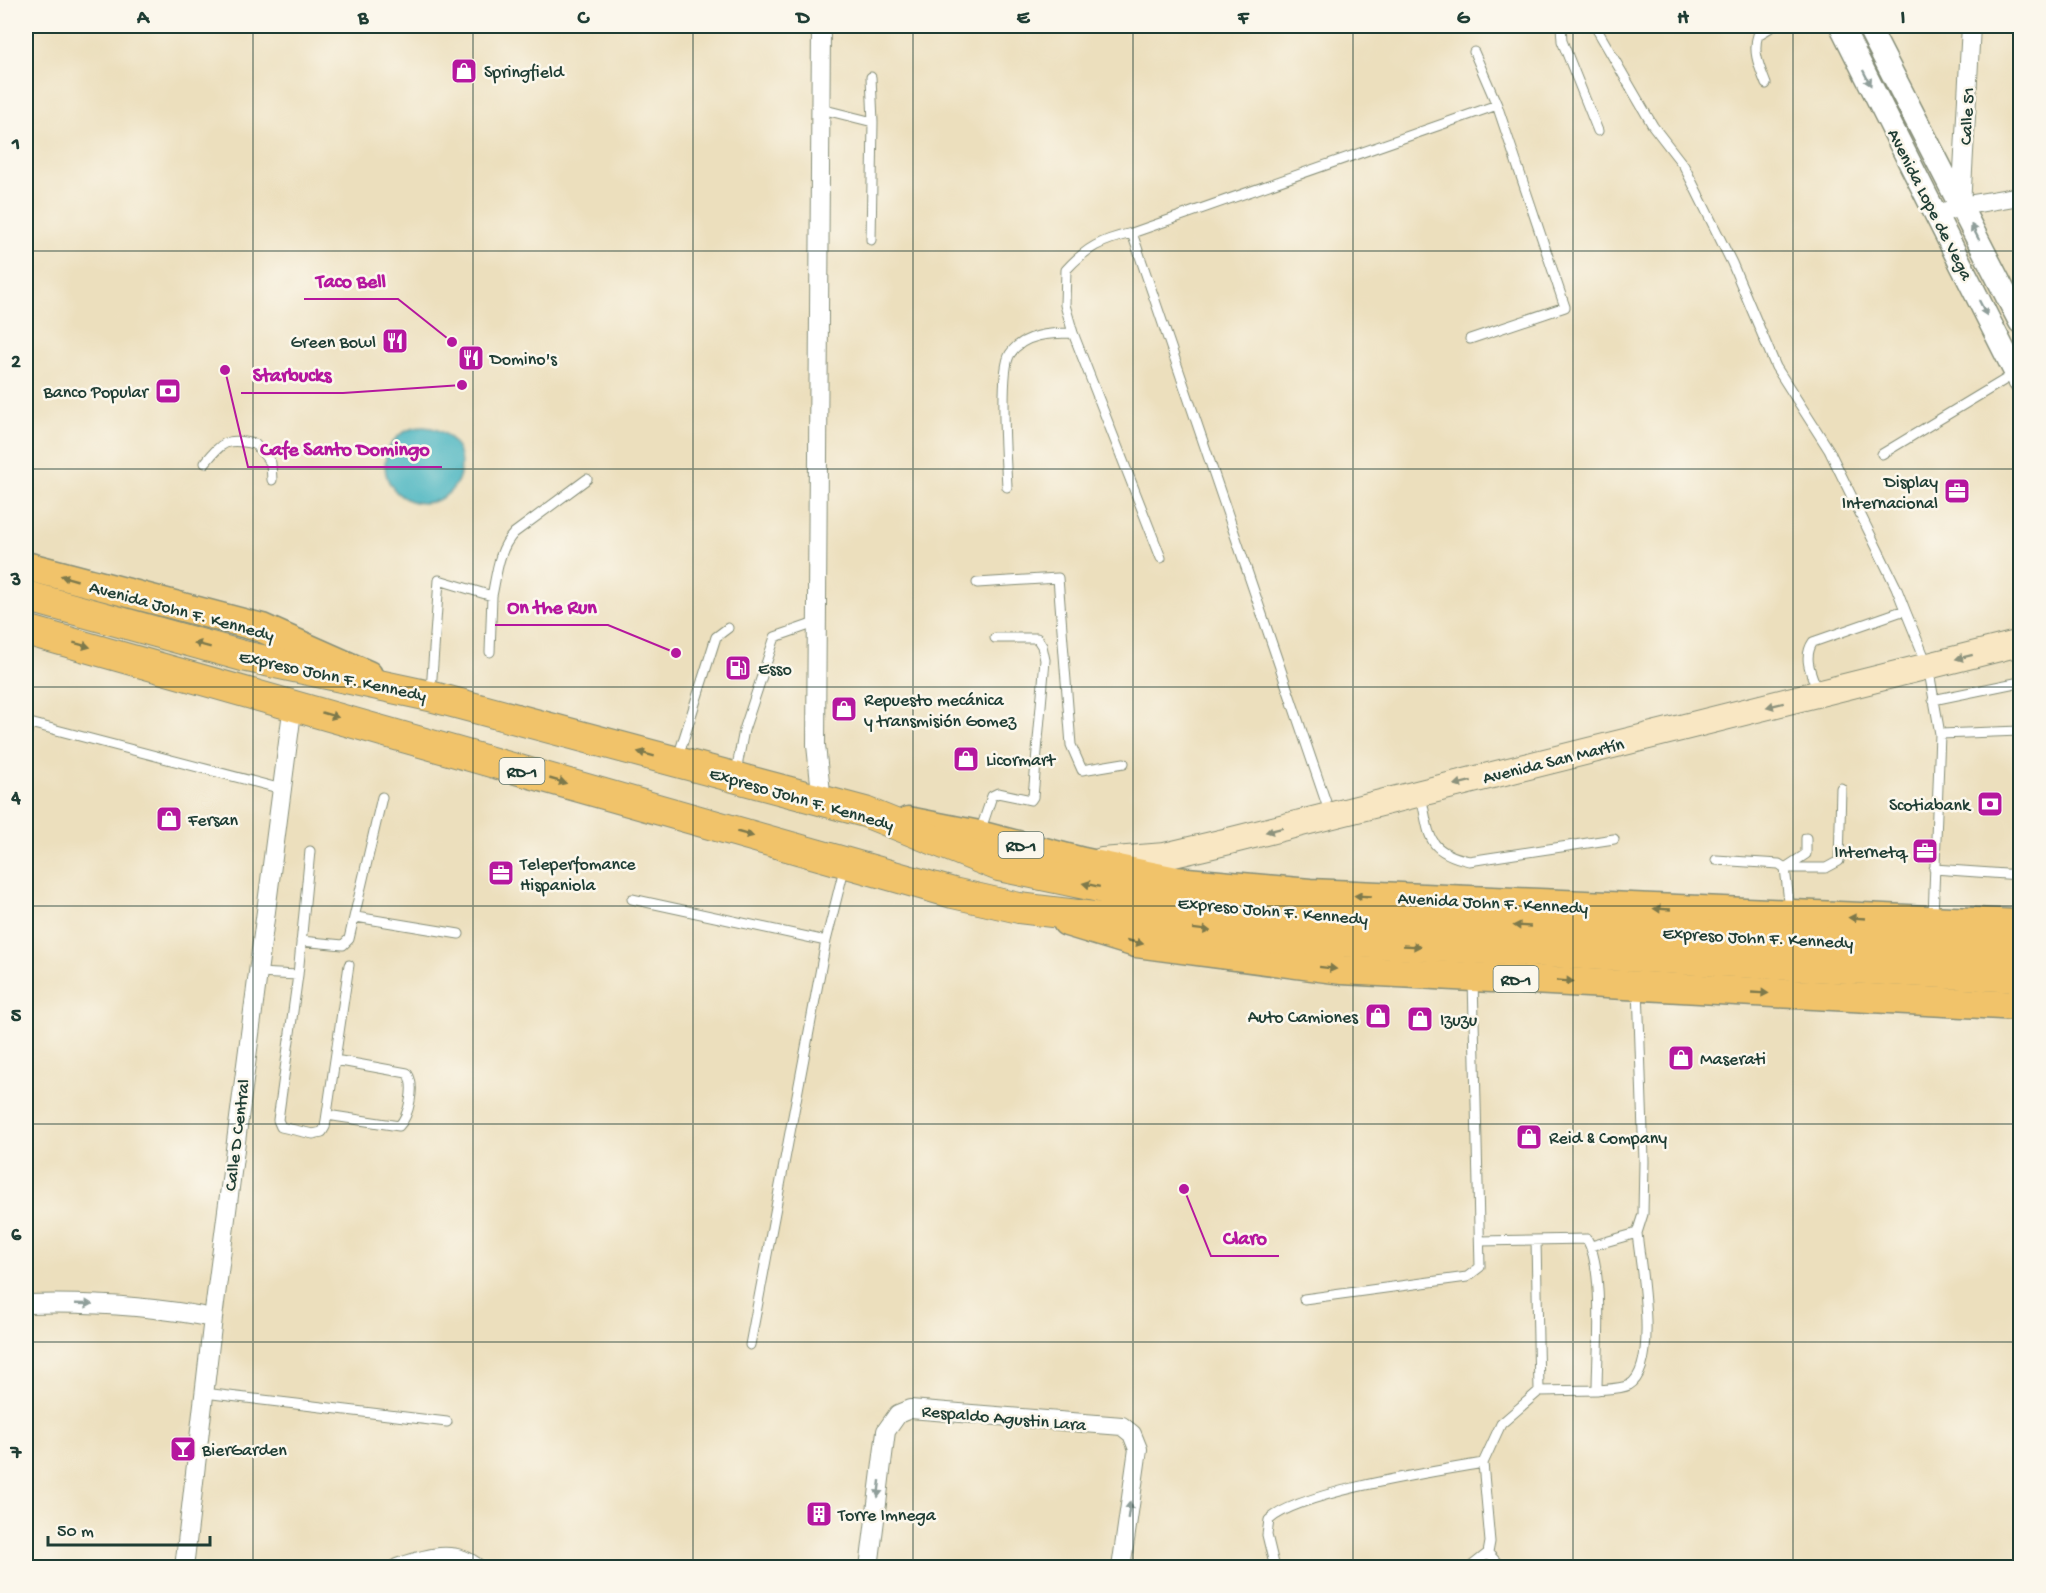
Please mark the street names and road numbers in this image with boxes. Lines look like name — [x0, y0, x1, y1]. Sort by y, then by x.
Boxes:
street label: Calle 51 — [1956, 87, 1980, 146]
street label: Avenida Lope de Vega — [1881, 126, 1977, 285]
street label: Avenida John F. Kennedy — [87, 578, 276, 647]
street label: Expreso John F. Kennedy — [237, 647, 428, 708]
street label: Avenida San Martín — [1481, 735, 1627, 790]
road number: RD-1 — [500, 758, 544, 784]
street label: Expreso John F. Kennedy — [707, 764, 896, 837]
road number: RD-1 — [998, 832, 1044, 858]
street label: Avenida John F. Kennedy — [1397, 889, 1589, 920]
street label: Expreso John F. Kennedy — [1177, 894, 1369, 931]
street label: Expreso John F. Kennedy — [1662, 924, 1854, 955]
road number: RD-1 — [1494, 966, 1538, 992]
street label: Calle D Central — [221, 1078, 256, 1192]
street label: Respaldo Agustin Lara — [921, 1402, 1088, 1437]

